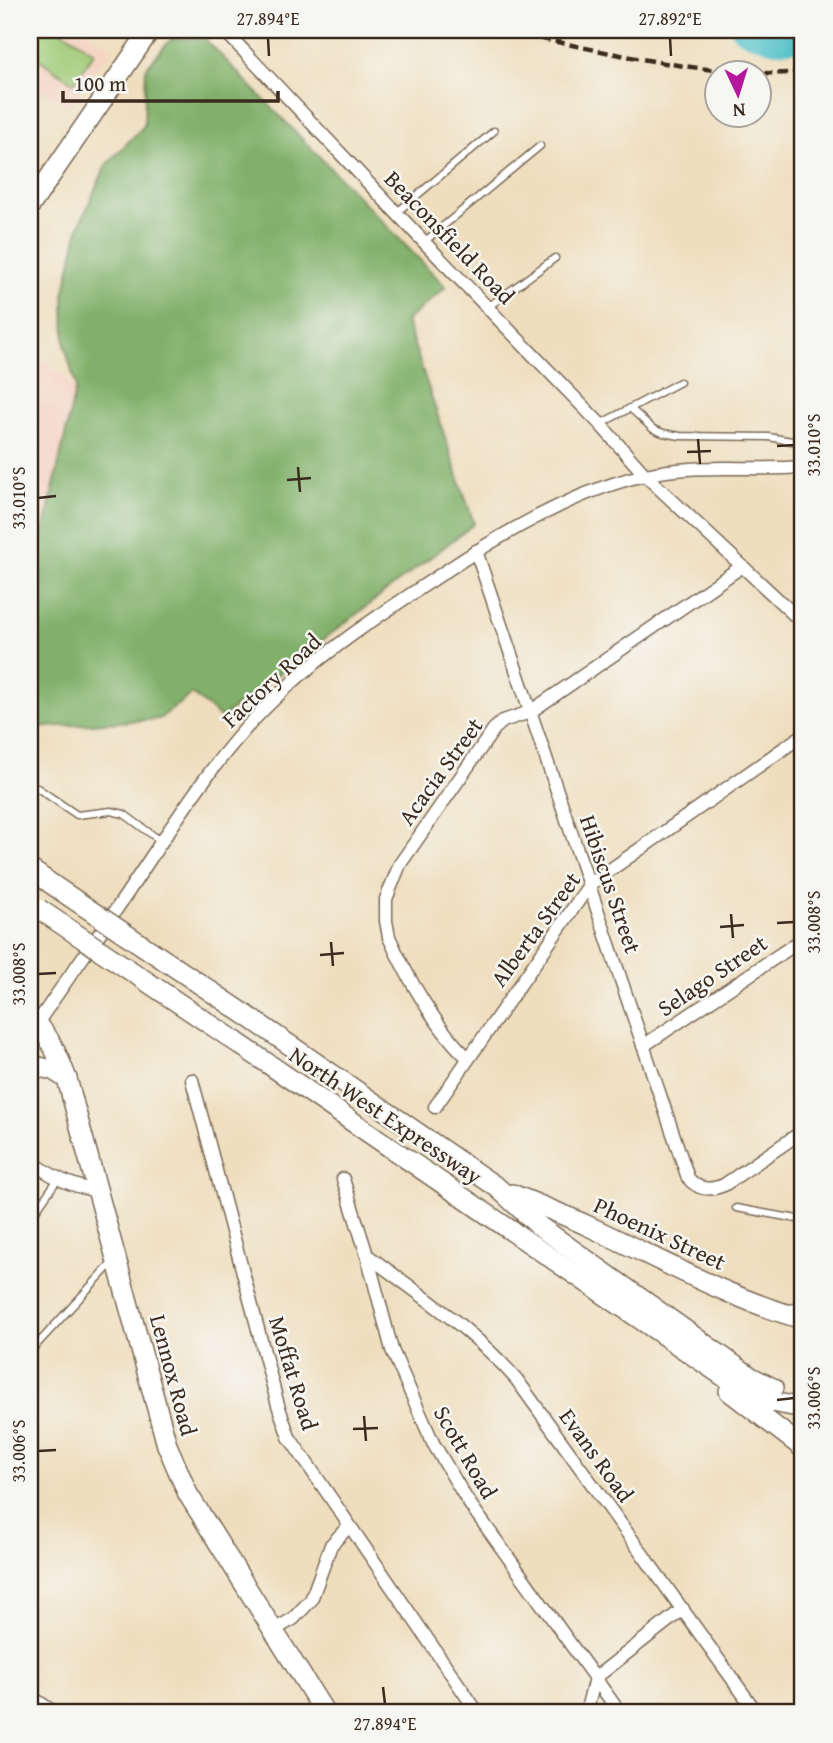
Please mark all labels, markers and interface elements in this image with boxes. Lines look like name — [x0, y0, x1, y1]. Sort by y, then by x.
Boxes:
text: 27.894°E — [236, 5, 300, 32]
text: 27.892°E — [638, 5, 702, 32]
scale bar — [63, 60, 278, 104]
north arrow — [704, 60, 774, 130]
text: 100 m — [74, 68, 126, 99]
text: N — [732, 97, 746, 125]
street label: Beaconsfield Road — [377, 163, 523, 312]
text: 33.010°S — [800, 413, 827, 476]
text: 33.010°S — [5, 466, 32, 529]
street label: Factory Road — [214, 625, 329, 735]
street label: Acacia Street — [390, 710, 490, 832]
street label: Hibiscus Street — [572, 810, 650, 958]
street label: Alberta Street — [482, 865, 588, 993]
text: 33.008°S — [800, 890, 827, 953]
street label: Selago Street — [651, 926, 773, 1024]
text: 33.008°S — [5, 942, 32, 1005]
street label: North West Expressway — [283, 1038, 490, 1192]
street label: Phoenix Street — [589, 1188, 731, 1278]
street label: Lennox Road — [142, 1311, 206, 1440]
street label: Moffat Road — [261, 1312, 327, 1435]
text: 33.006°S — [800, 1366, 827, 1429]
street label: Scott Road — [426, 1399, 506, 1505]
street label: Evans Road — [552, 1401, 643, 1509]
text: 33.006°S — [5, 1419, 32, 1482]
text: 27.894°E — [353, 1710, 417, 1737]

